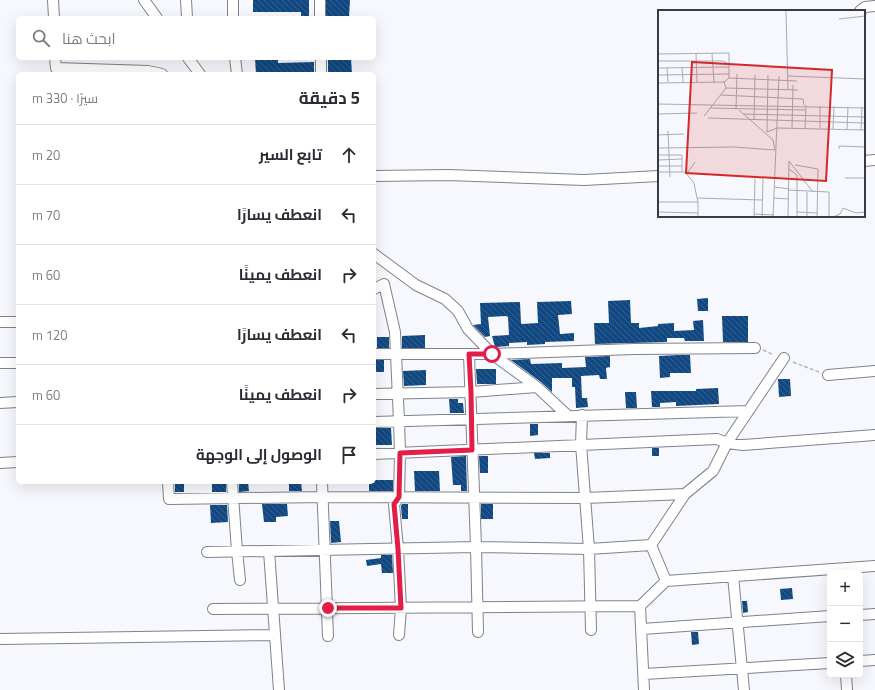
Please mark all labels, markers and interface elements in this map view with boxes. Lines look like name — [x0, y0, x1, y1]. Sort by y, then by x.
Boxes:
inset map — [658, 10, 865, 217]
search box — [16, 16, 376, 60]
icon: search — [30, 27, 52, 49]
text: ابحث هنا — [62, 27, 115, 50]
text: 5 دقيقة — [299, 85, 360, 111]
text: سيرًا · 330 m — [32, 88, 98, 108]
text: تابع السير — [259, 143, 322, 166]
icon: ahead — [338, 144, 360, 166]
text: 20 m — [32, 145, 60, 165]
text: انعطف يسارًا — [237, 203, 322, 226]
icon: left — [338, 204, 360, 226]
text: 70 m — [32, 205, 60, 225]
text: انعطف يمينًا — [239, 263, 322, 286]
icon: right — [338, 264, 360, 286]
text: 60 m — [32, 265, 60, 285]
text: انعطف يسارًا — [237, 323, 322, 346]
icon: left — [338, 324, 360, 346]
text: 120 m — [32, 325, 68, 345]
route start — [483, 345, 501, 363]
text: انعطف يمينًا — [239, 383, 322, 406]
icon: right — [338, 384, 360, 406]
text: 60 m — [32, 385, 60, 405]
text: الوصول إلى الوجهة — [196, 443, 322, 466]
icon: arrive — [338, 444, 360, 466]
map controls — [827, 570, 863, 678]
button: + — [827, 570, 863, 606]
route end — [319, 599, 337, 617]
button: − — [827, 606, 863, 642]
button: layers — [827, 642, 863, 678]

